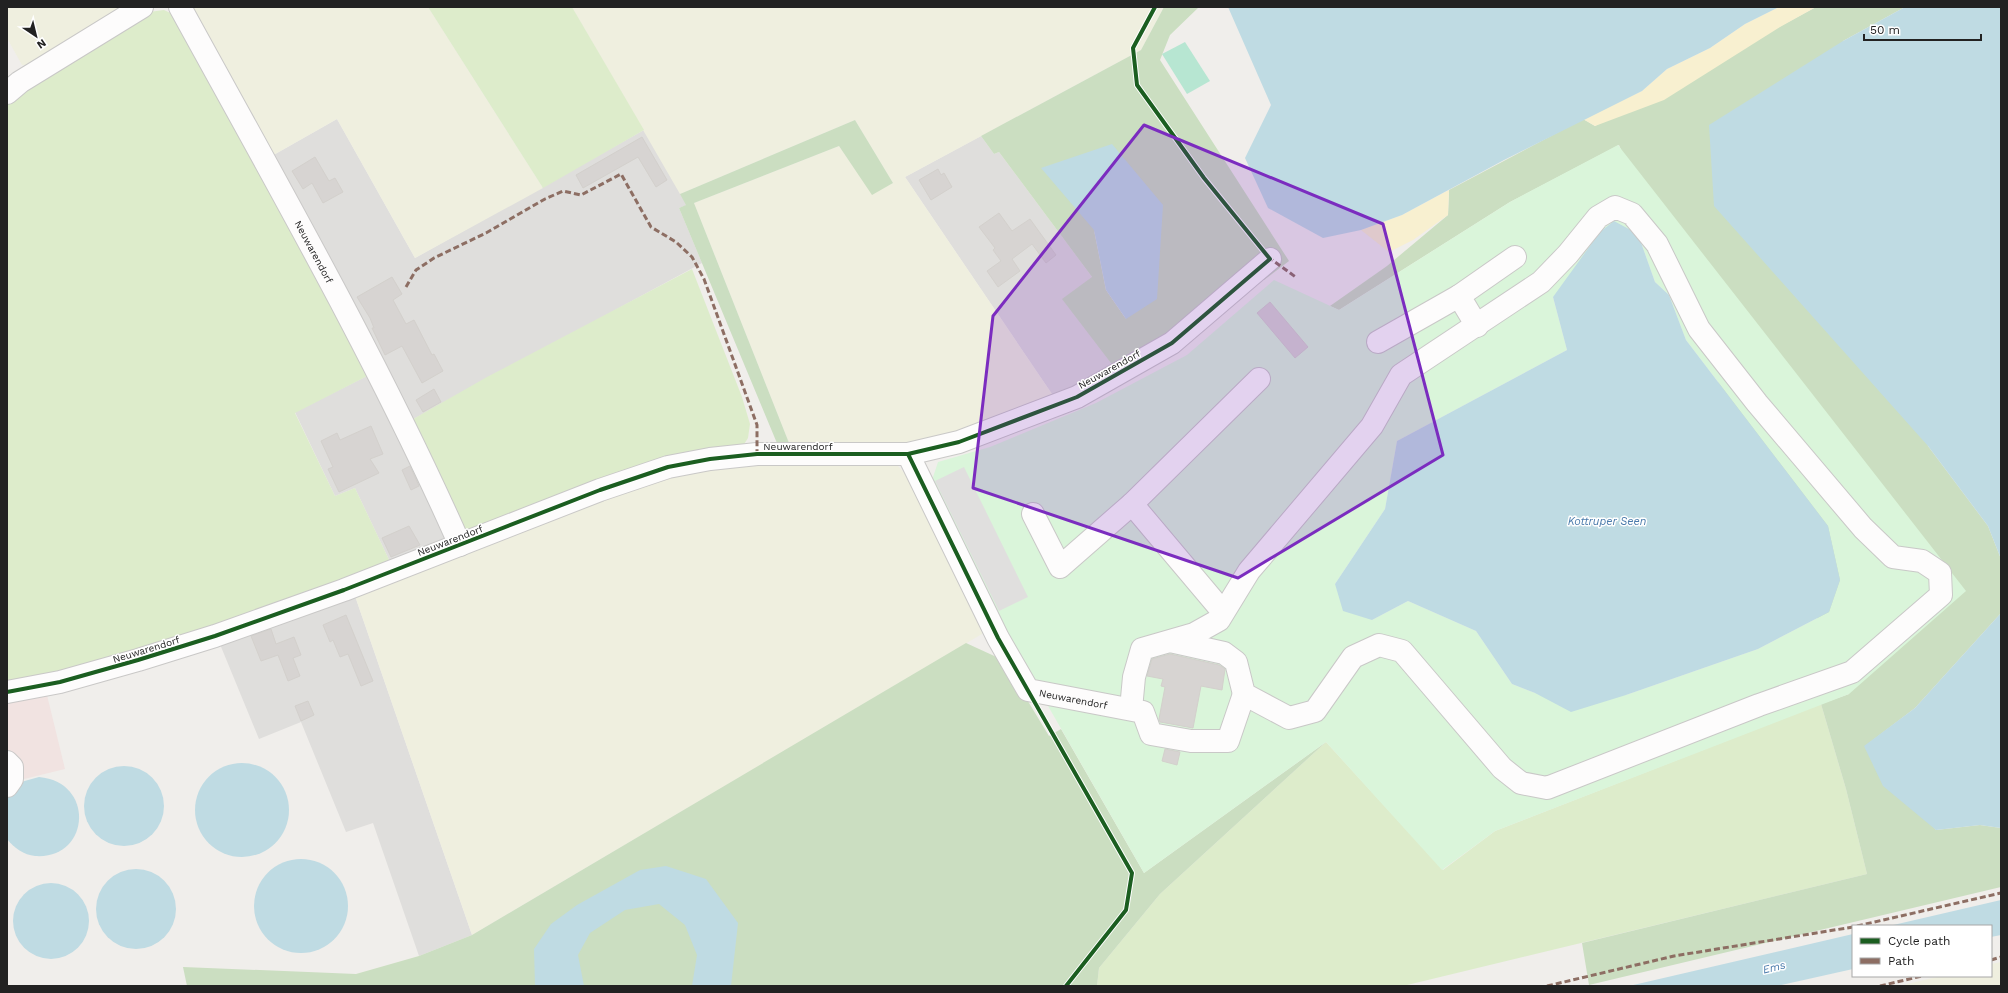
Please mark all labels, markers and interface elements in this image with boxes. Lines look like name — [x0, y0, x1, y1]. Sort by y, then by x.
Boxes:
north arrow — [16, 16, 56, 56]
scale bar — [1864, 16, 1981, 42]
text: 50 m — [1870, 23, 1900, 37]
text: N — [34, 36, 49, 51]
street label: Neuwarendorf — [292, 219, 335, 285]
street label: Neuwarendorf — [1076, 348, 1142, 391]
street label: Neuwarendorf — [763, 441, 833, 452]
water label: Kottruper Seen — [1568, 515, 1646, 528]
street label: Neuwarendorf — [416, 523, 485, 558]
street label: Neuwarendorf — [111, 634, 181, 665]
street label: Neuwarendorf — [1038, 687, 1108, 711]
legend — [1852, 925, 1992, 977]
text: Cycle path — [1888, 934, 1950, 948]
text: Path — [1888, 954, 1914, 968]
water label: Ems — [1762, 959, 1787, 976]

